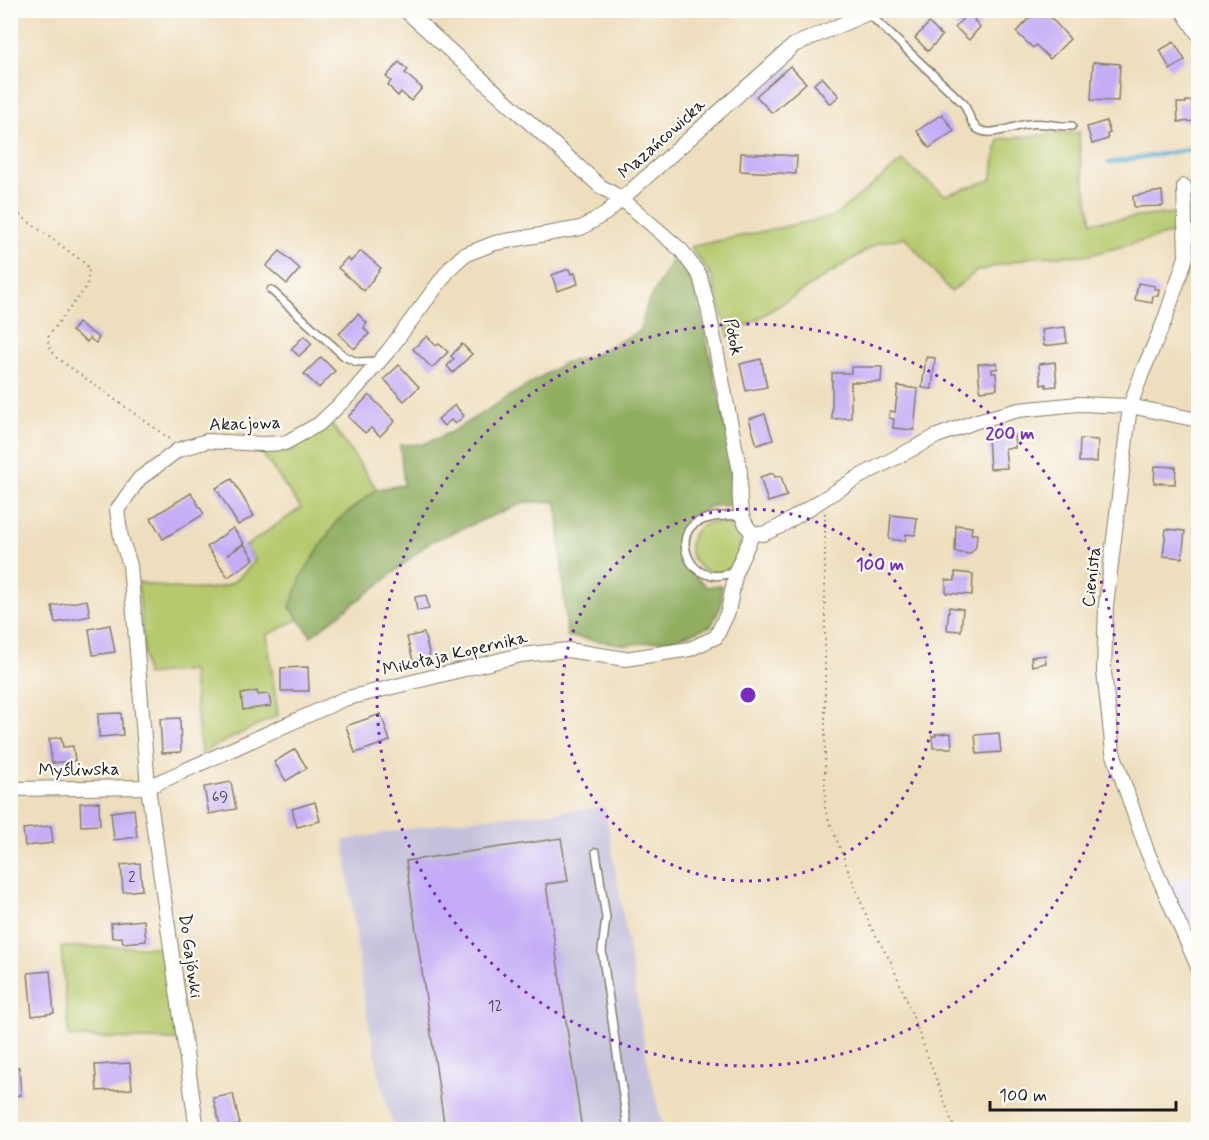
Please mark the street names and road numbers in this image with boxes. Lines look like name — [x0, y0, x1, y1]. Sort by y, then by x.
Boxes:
street label: Mazańcowicka — [613, 93, 711, 185]
street label: Potok — [718, 316, 748, 358]
street label: Akacjowa — [209, 411, 281, 437]
street label: Cienista — [1077, 546, 1107, 608]
street label: Mikołaja Kopernika — [380, 626, 530, 682]
street label: Myśliwska — [38, 757, 120, 783]
street label: Do Gajówki — [172, 912, 208, 1000]

